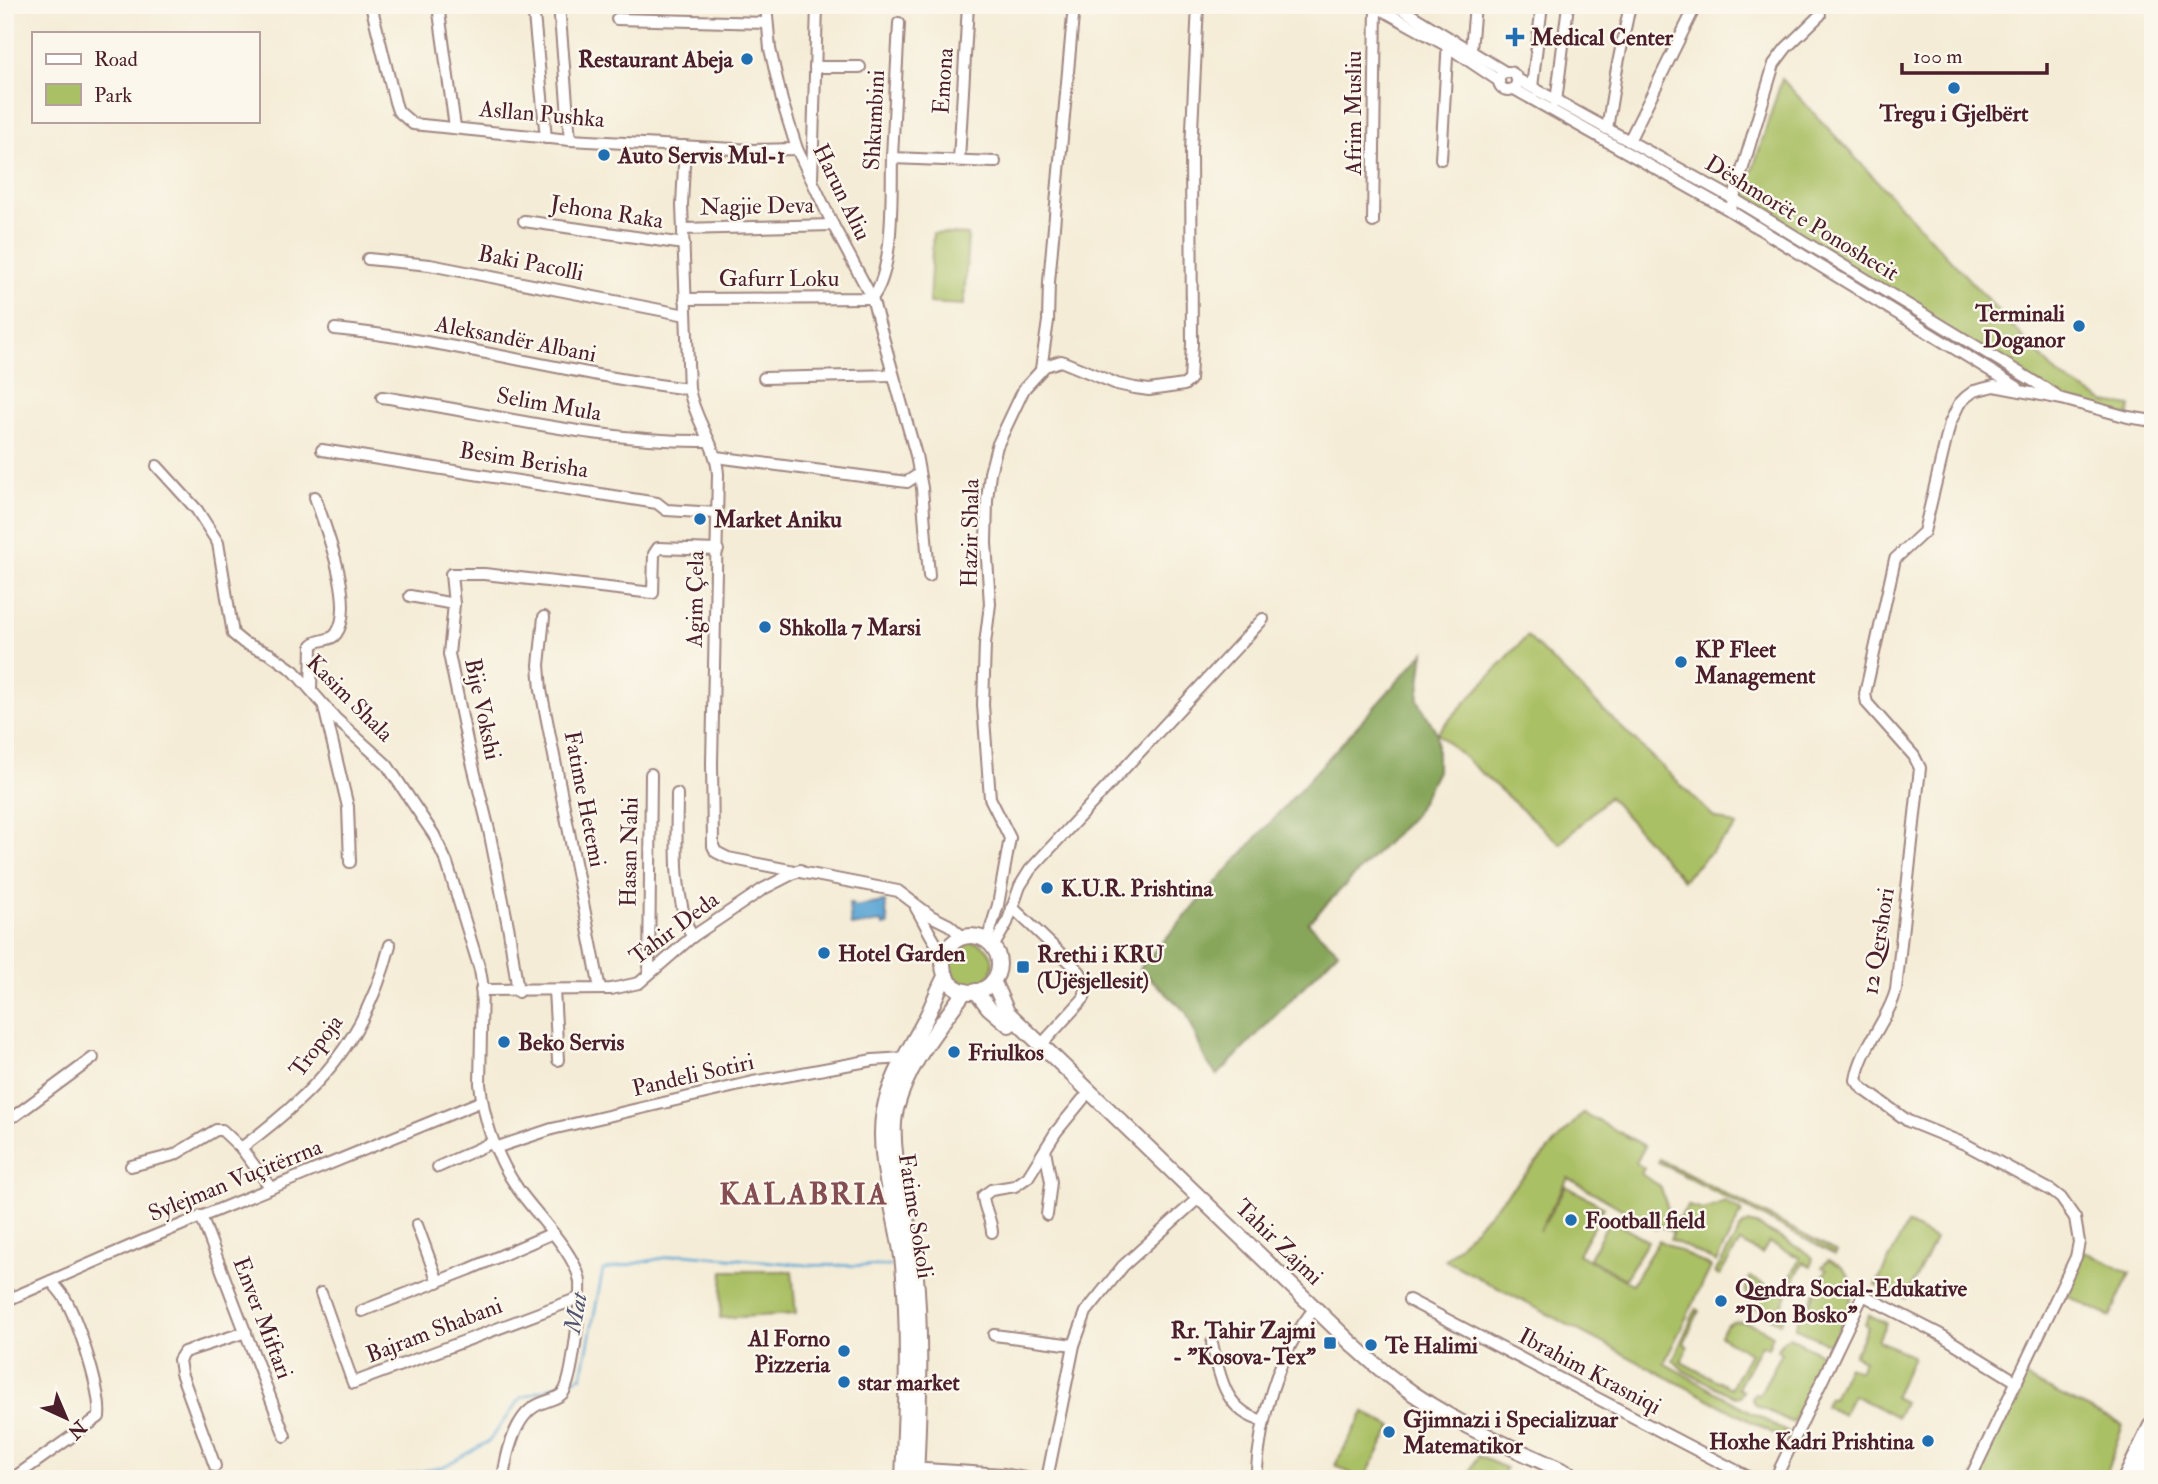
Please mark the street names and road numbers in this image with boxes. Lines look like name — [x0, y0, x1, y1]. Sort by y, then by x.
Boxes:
street label: Emona — [926, 46, 960, 115]
street label: Afrim Musliu — [1339, 50, 1368, 176]
street label: Shkumbini — [857, 69, 891, 171]
street label: Asllan Pushka — [477, 94, 606, 134]
street label: Harun Aliu — [806, 139, 878, 245]
street label: Dëshmorët e Ponoshecit — [1700, 149, 1904, 287]
street label: Jehona Raka — [547, 189, 666, 235]
street label: Nagjie Deva — [700, 190, 815, 221]
street label: Baki Pacolli — [476, 239, 586, 287]
street label: Gafurr Loku — [719, 264, 839, 293]
street label: Aleksandër Albani — [432, 309, 599, 369]
street label: Selim Mula — [494, 380, 604, 428]
street label: Besim Berisha — [457, 436, 591, 485]
street label: Hazir Shala — [955, 478, 985, 588]
street label: Agim Çela — [680, 550, 710, 649]
street label: Kasim Shala — [300, 648, 400, 748]
street label: Bije Vokshi — [458, 656, 508, 762]
street label: Fatime Hetemi — [558, 728, 612, 870]
street label: Hasan Nahi — [614, 797, 644, 907]
street label: Tahir Deda — [623, 885, 725, 971]
street label: 12 Qershori — [1855, 885, 1901, 997]
street label: Tropoja — [283, 1008, 350, 1084]
street label: Pandeli Sotiri — [629, 1047, 757, 1103]
street label: Sylejman Vuçitërrna — [144, 1132, 327, 1228]
street label: Fatime Sokoli — [892, 1151, 940, 1281]
street label: Tahir Zajmi — [1229, 1193, 1329, 1291]
street label: Enver Miftari — [226, 1253, 300, 1383]
street label: Bajram Shabani — [362, 1291, 506, 1369]
street label: Ibrahim Krasniqi — [1514, 1321, 1666, 1421]

